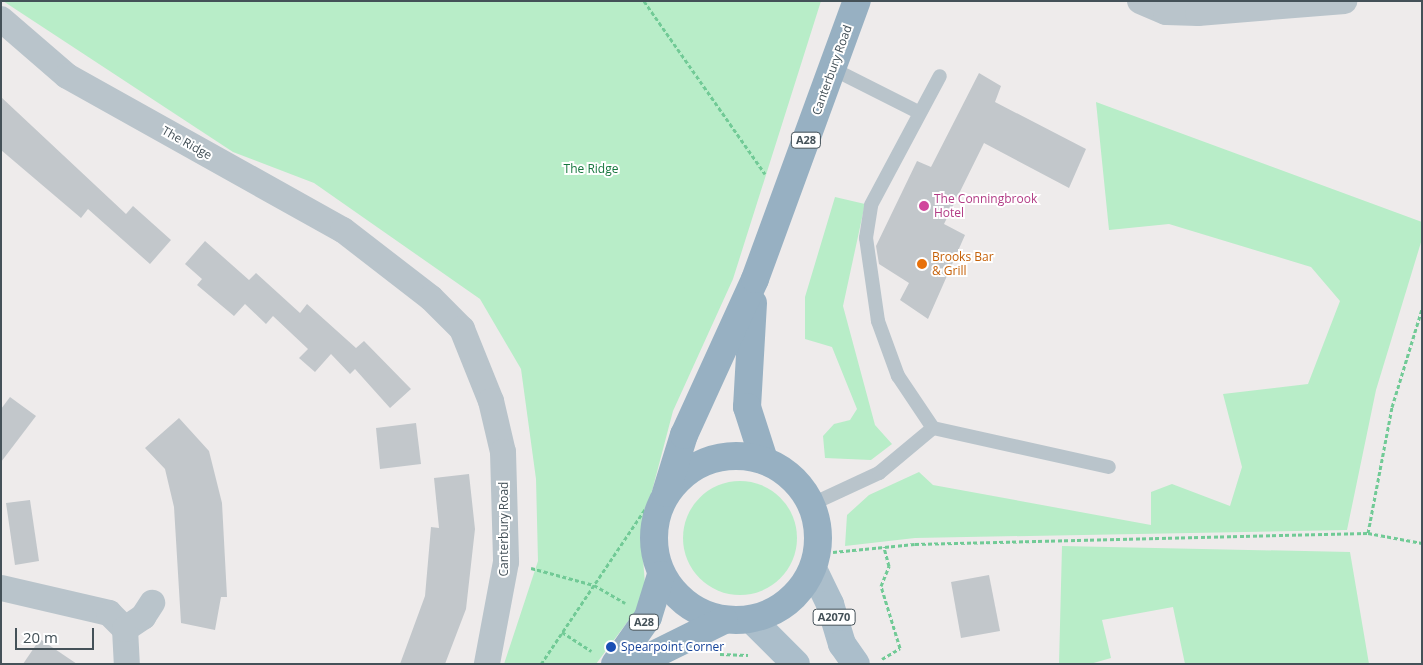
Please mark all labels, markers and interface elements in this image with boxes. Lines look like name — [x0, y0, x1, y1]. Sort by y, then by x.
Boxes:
street label: Canterbury Road — [809, 23, 855, 117]
street label: The Ridge — [160, 123, 214, 163]
road number: A28 — [790, 132, 822, 148]
park label: The Ridge — [564, 162, 618, 176]
place label: The Conningbrook Hotel — [934, 192, 1037, 220]
marker: The Conningbrook Hotel — [918, 200, 930, 212]
place label: Brooks Bar & Grill — [932, 250, 994, 278]
marker: Brooks Bar & Grill — [916, 258, 928, 270]
street label: Canterbury Road — [497, 482, 511, 576]
road number: A2070 — [812, 608, 856, 626]
road number: A28 — [628, 614, 660, 630]
scale bar — [18, 618, 96, 650]
text: 20 m — [23, 627, 58, 647]
place label: Spearpoint Corner — [621, 640, 724, 654]
marker: Spearpoint Corner — [605, 641, 617, 653]

